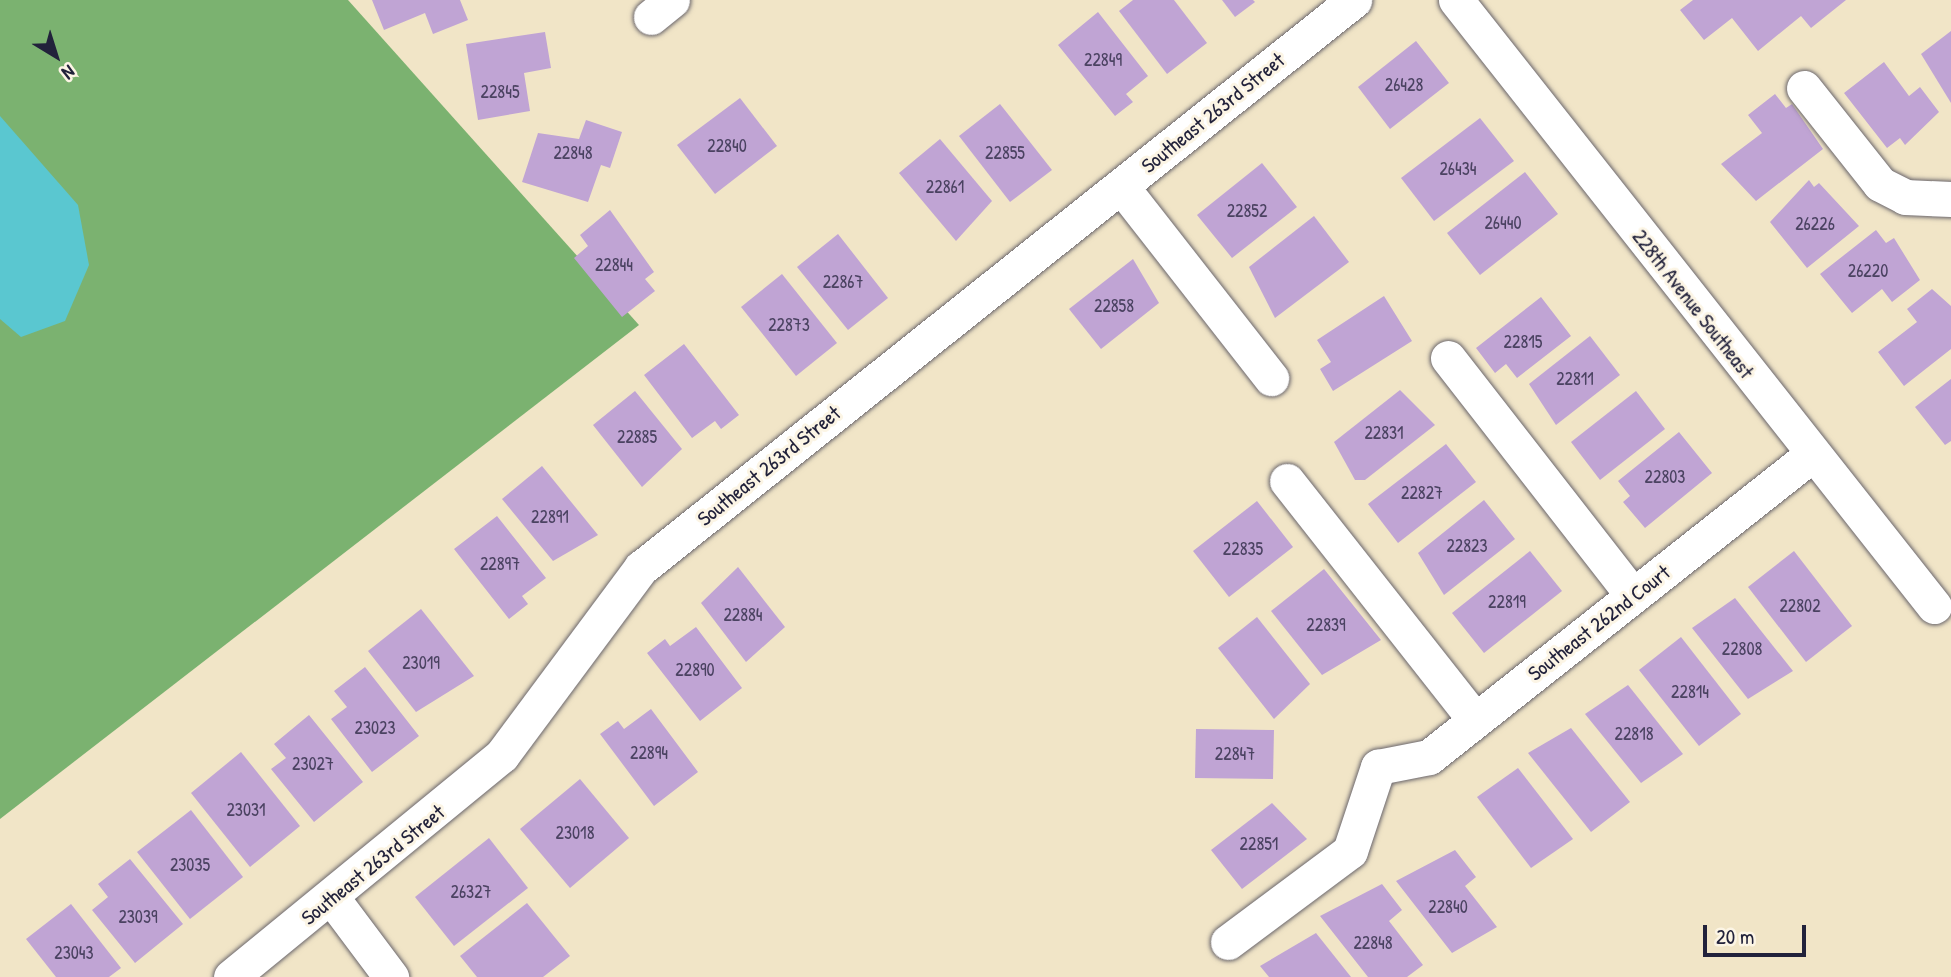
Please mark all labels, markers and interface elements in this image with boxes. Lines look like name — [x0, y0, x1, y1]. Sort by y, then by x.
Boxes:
north arrow — [21, 21, 91, 91]
street label: Southeast 263rd Street — [1136, 48, 1290, 178]
house number: 22849 — [1084, 49, 1122, 71]
text: N — [57, 59, 81, 86]
house number: 26428 — [1385, 74, 1423, 96]
house number: 22845 — [480, 81, 520, 103]
house number: 22840 — [707, 135, 747, 157]
house number: 22848 — [553, 142, 593, 164]
house number: 22855 — [985, 142, 1025, 164]
house number: 26434 — [1439, 158, 1477, 180]
house number: 22861 — [926, 176, 964, 198]
house number: 22852 — [1227, 200, 1267, 222]
house number: 26440 — [1484, 212, 1522, 234]
house number: 26226 — [1795, 213, 1835, 235]
street label: 228th Avenue Southeast — [1627, 224, 1759, 384]
house number: 22844 — [595, 254, 633, 276]
house number: 26220 — [1848, 260, 1888, 282]
house number: 22867 — [823, 271, 863, 293]
house number: 22858 — [1094, 295, 1134, 317]
house number: 22873 — [768, 314, 810, 336]
house number: 22815 — [1504, 331, 1542, 353]
house number: 22811 — [1556, 368, 1594, 390]
street label: Southeast 263rd Street — [692, 401, 846, 531]
house number: 22831 — [1364, 422, 1404, 444]
house number: 22885 — [617, 426, 657, 448]
house number: 22803 — [1645, 466, 1685, 488]
house number: 22827 — [1401, 482, 1443, 504]
house number: 22891 — [531, 506, 569, 528]
house number: 22823 — [1446, 535, 1488, 557]
house number: 22835 — [1223, 538, 1263, 560]
house number: 22897 — [480, 553, 520, 575]
street label: Southeast 262nd Court — [1523, 560, 1675, 686]
house number: 22819 — [1488, 591, 1526, 613]
house number: 22802 — [1779, 595, 1821, 617]
house number: 22884 — [723, 604, 763, 626]
house number: 22839 — [1306, 614, 1346, 636]
house number: 22808 — [1722, 638, 1762, 660]
house number: 23019 — [402, 652, 440, 674]
house number: 22890 — [675, 659, 715, 681]
house number: 22814 — [1671, 681, 1709, 703]
house number: 23023 — [354, 717, 396, 739]
house number: 22818 — [1615, 723, 1653, 745]
house number: 22894 — [630, 742, 668, 764]
house number: 22847 — [1215, 743, 1255, 765]
house number: 23027 — [292, 753, 334, 775]
house number: 23031 — [226, 799, 266, 821]
street label: Southeast 263rd Street — [296, 800, 450, 930]
house number: 23018 — [556, 822, 594, 844]
house number: 22851 — [1240, 833, 1278, 855]
house number: 23035 — [170, 854, 210, 876]
house number: 26327 — [450, 881, 492, 903]
house number: 22840 — [1428, 896, 1468, 918]
house number: 23039 — [118, 906, 158, 928]
scale bar — [1706, 911, 1809, 955]
text: 20 m — [1716, 922, 1754, 951]
house number: 22848 — [1353, 932, 1393, 954]
house number: 23043 — [54, 942, 94, 964]

